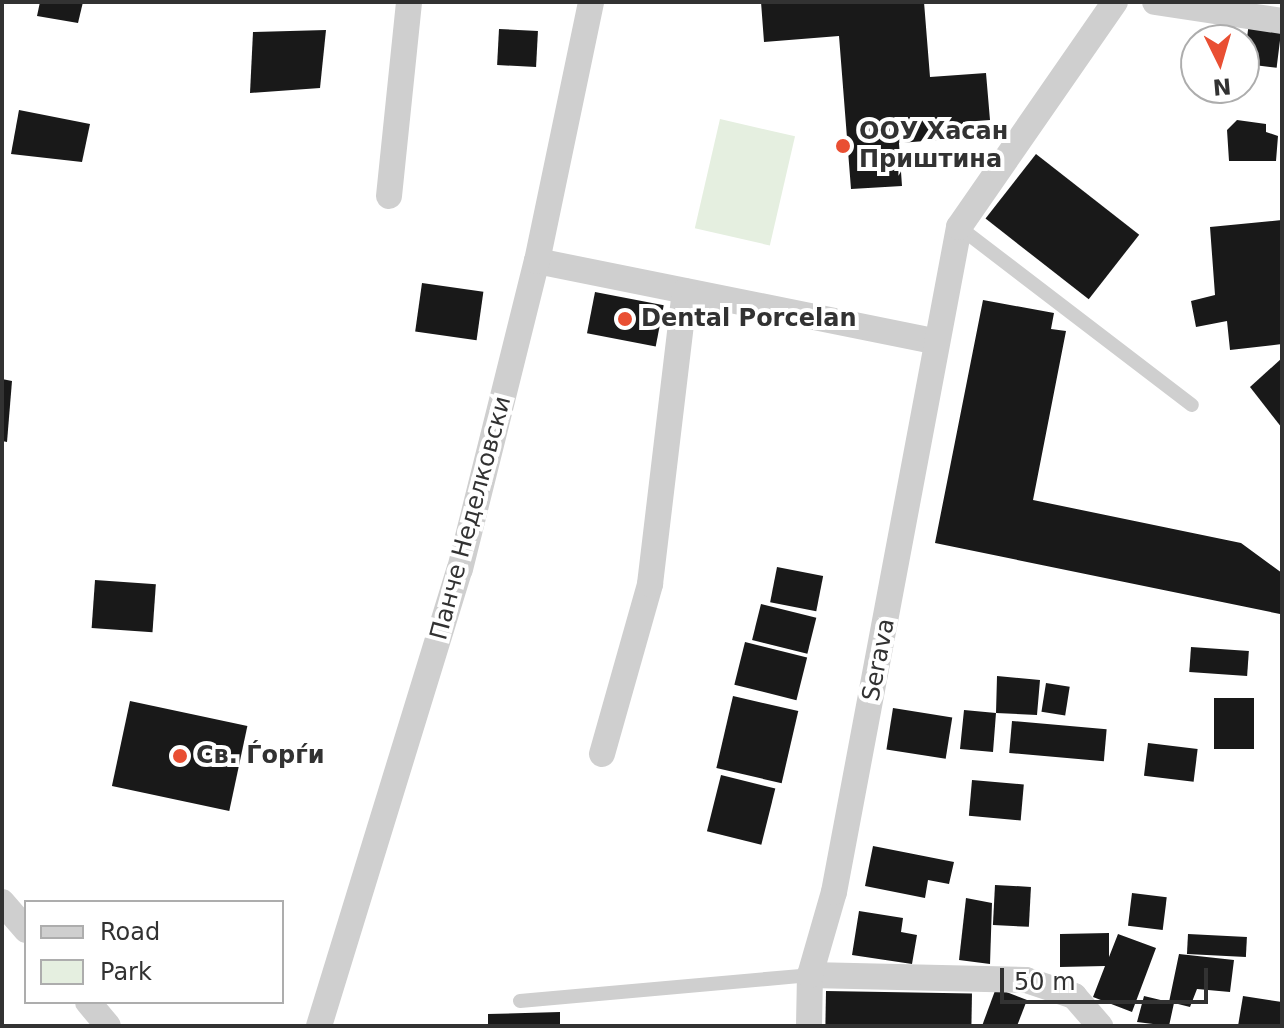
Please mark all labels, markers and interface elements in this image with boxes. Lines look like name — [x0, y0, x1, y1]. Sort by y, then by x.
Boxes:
north arrow — [1180, 24, 1260, 104]
text: N — [1212, 73, 1232, 100]
place label: ООУ Хасан Приштина — [859, 118, 1008, 174]
marker: ООУ Хасан Приштина — [834, 137, 852, 155]
place label: Dental Porcelan — [641, 305, 856, 333]
marker: Dental Porcelan — [616, 310, 634, 328]
street label: Панче Неделковски — [425, 393, 517, 643]
street label: Serava — [857, 616, 901, 704]
place label: Св. Ѓорѓи — [196, 742, 325, 770]
marker: Св. Ѓорѓи — [171, 747, 189, 765]
legend — [24, 900, 284, 1004]
text: Road — [100, 918, 160, 946]
scale bar — [1004, 952, 1212, 1002]
text: Park — [100, 958, 152, 986]
text: 50 m — [1014, 968, 1076, 996]

